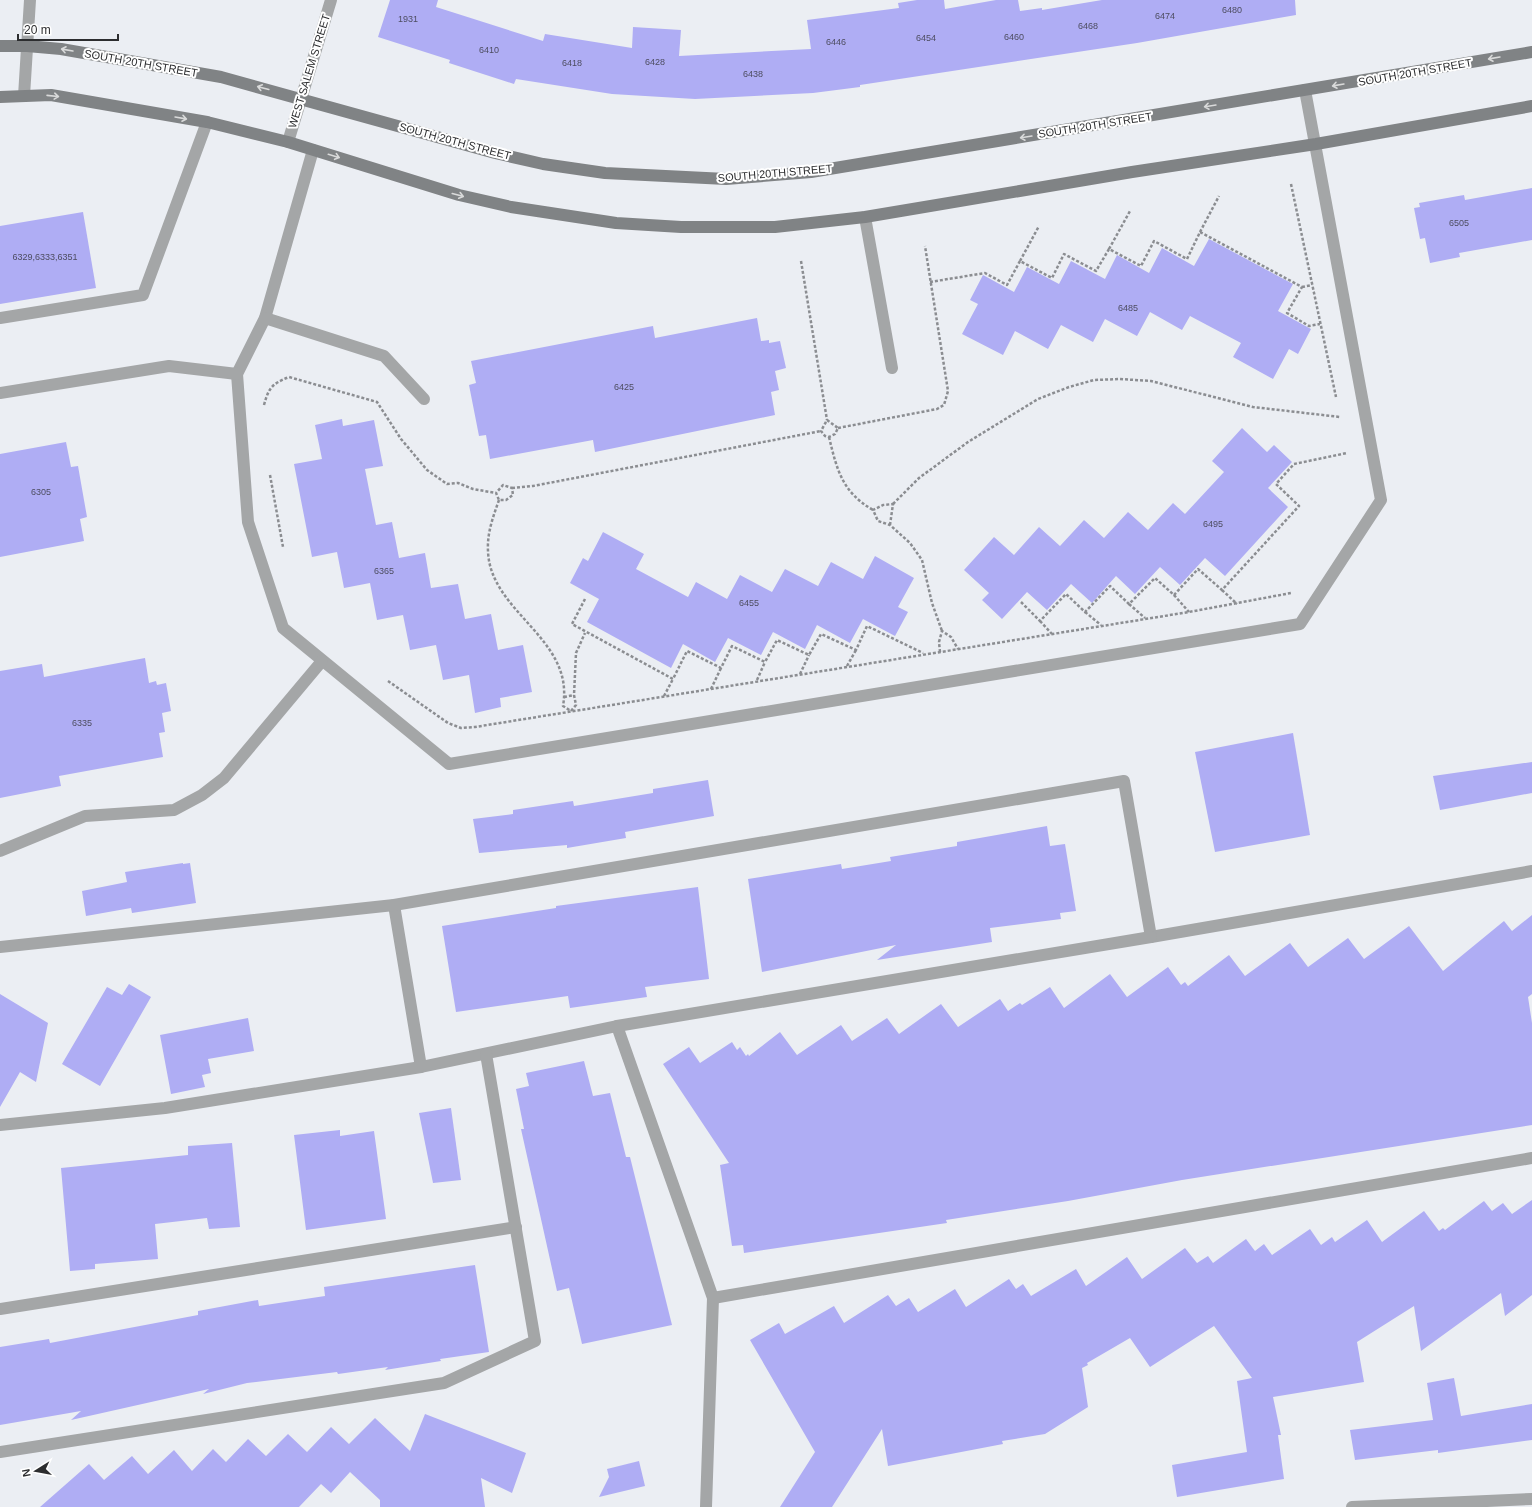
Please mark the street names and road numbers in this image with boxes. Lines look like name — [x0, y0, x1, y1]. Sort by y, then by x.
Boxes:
street label: WEST SALEM STREET — [286, 12, 332, 129]
street label: SOUTH 20TH STREET — [83, 47, 199, 79]
street label: SOUTH 20TH STREET — [1357, 56, 1473, 88]
street label: SOUTH 20TH STREET — [1037, 110, 1153, 140]
street label: SOUTH 20TH STREET — [398, 120, 512, 162]
street label: SOUTH 20TH STREET — [717, 162, 833, 184]

